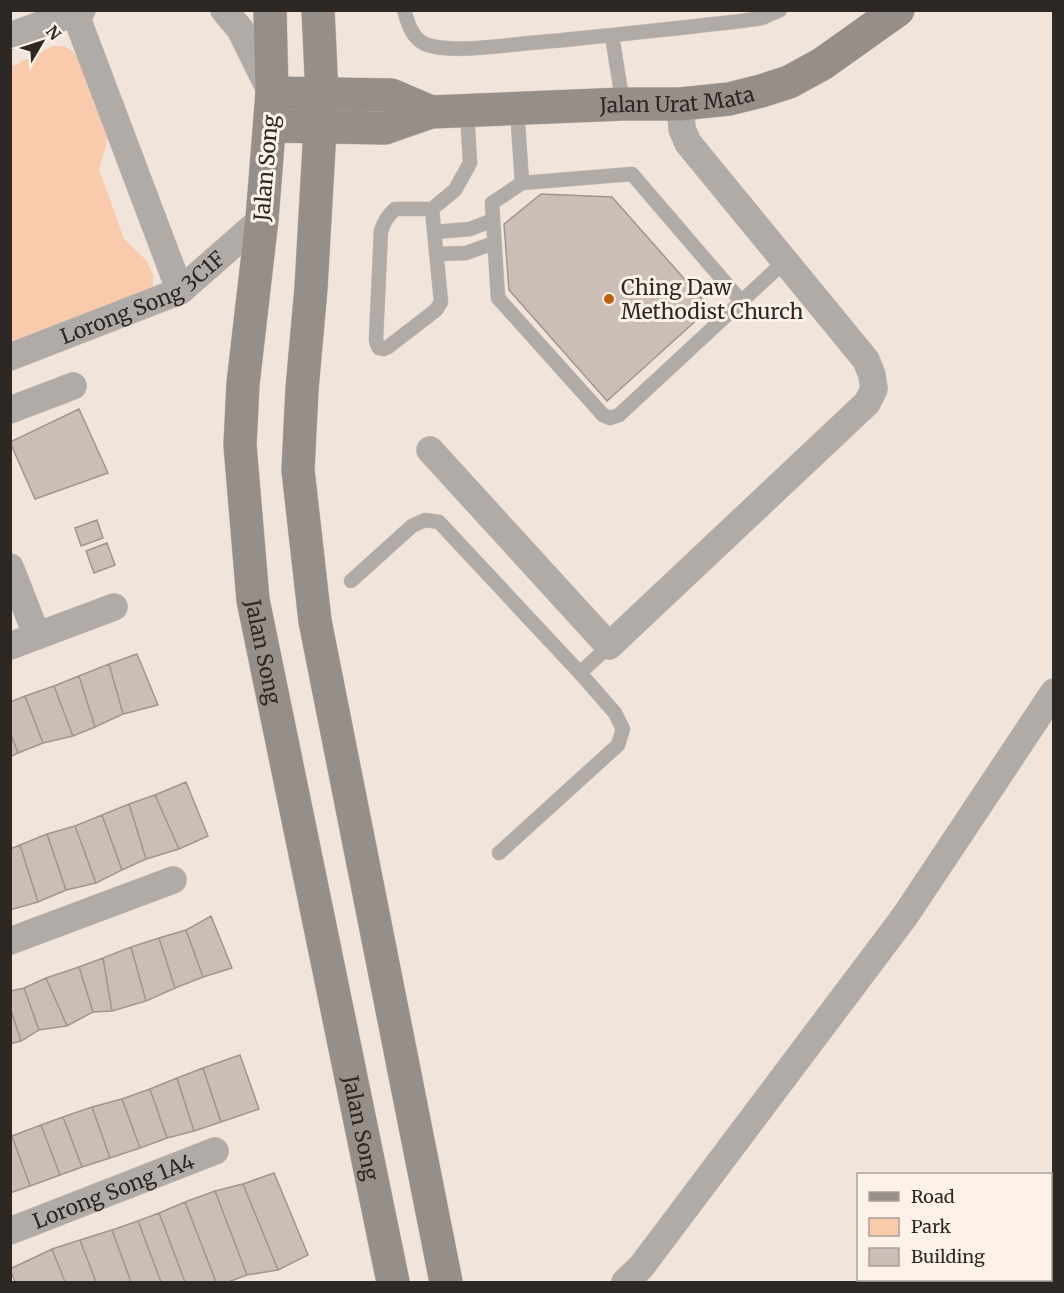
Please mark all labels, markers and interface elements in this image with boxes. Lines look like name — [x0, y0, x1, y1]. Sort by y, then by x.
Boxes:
north arrow — [12, 12, 72, 72]
text: N — [42, 21, 66, 44]
street label: Jalan Urat Mata — [598, 80, 757, 119]
street label: Jalan Song — [248, 113, 284, 223]
street label: Lorong Song 3C1F — [56, 245, 230, 350]
place label: Ching Daw Methodist Church — [621, 274, 804, 325]
marker: Ching Daw Methodist Church — [602, 292, 616, 306]
street label: Jalan Song — [239, 596, 288, 707]
street label: Jalan Song — [337, 1072, 385, 1183]
street label: Lorong Song 1A4 — [29, 1147, 198, 1234]
legend — [857, 1173, 1052, 1281]
text: Road — [911, 1185, 955, 1208]
text: Park — [911, 1215, 952, 1238]
text: Building — [911, 1245, 985, 1268]

